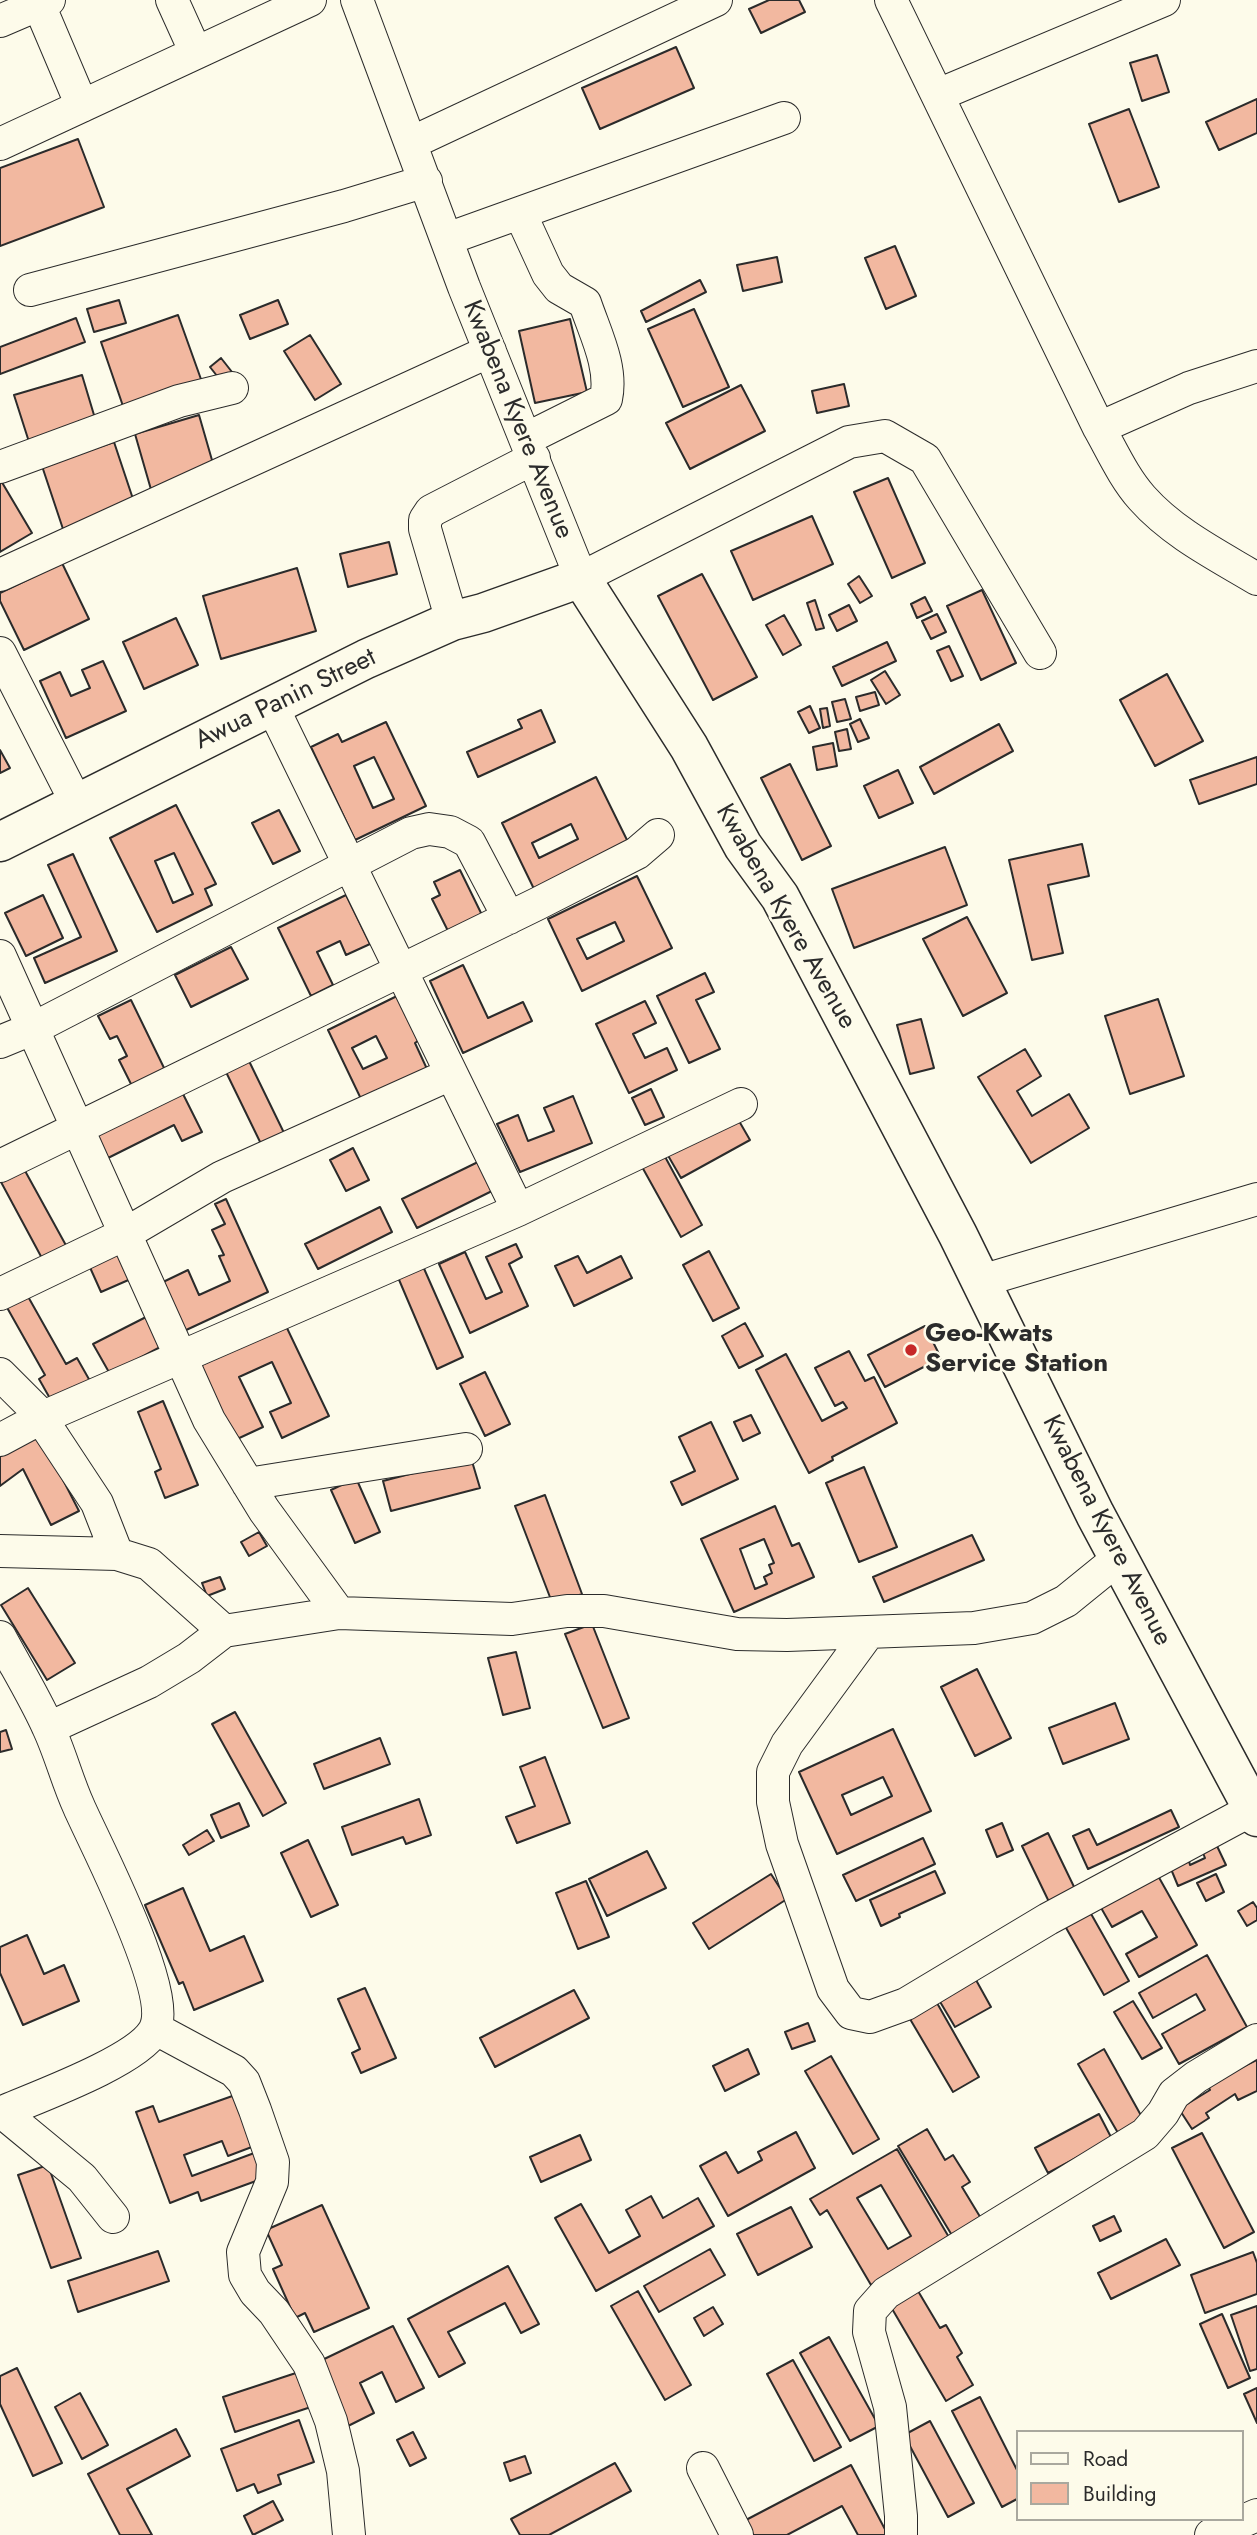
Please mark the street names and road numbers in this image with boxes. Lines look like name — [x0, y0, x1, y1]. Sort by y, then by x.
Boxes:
street label: Kwabena Kyere Avenue — [455, 296, 579, 544]
street label: Awua Panin Street — [190, 643, 382, 757]
street label: Kwabena Kyere Avenue — [708, 799, 862, 1035]
street label: Kwabena Kyere Avenue — [1034, 1411, 1178, 1651]

